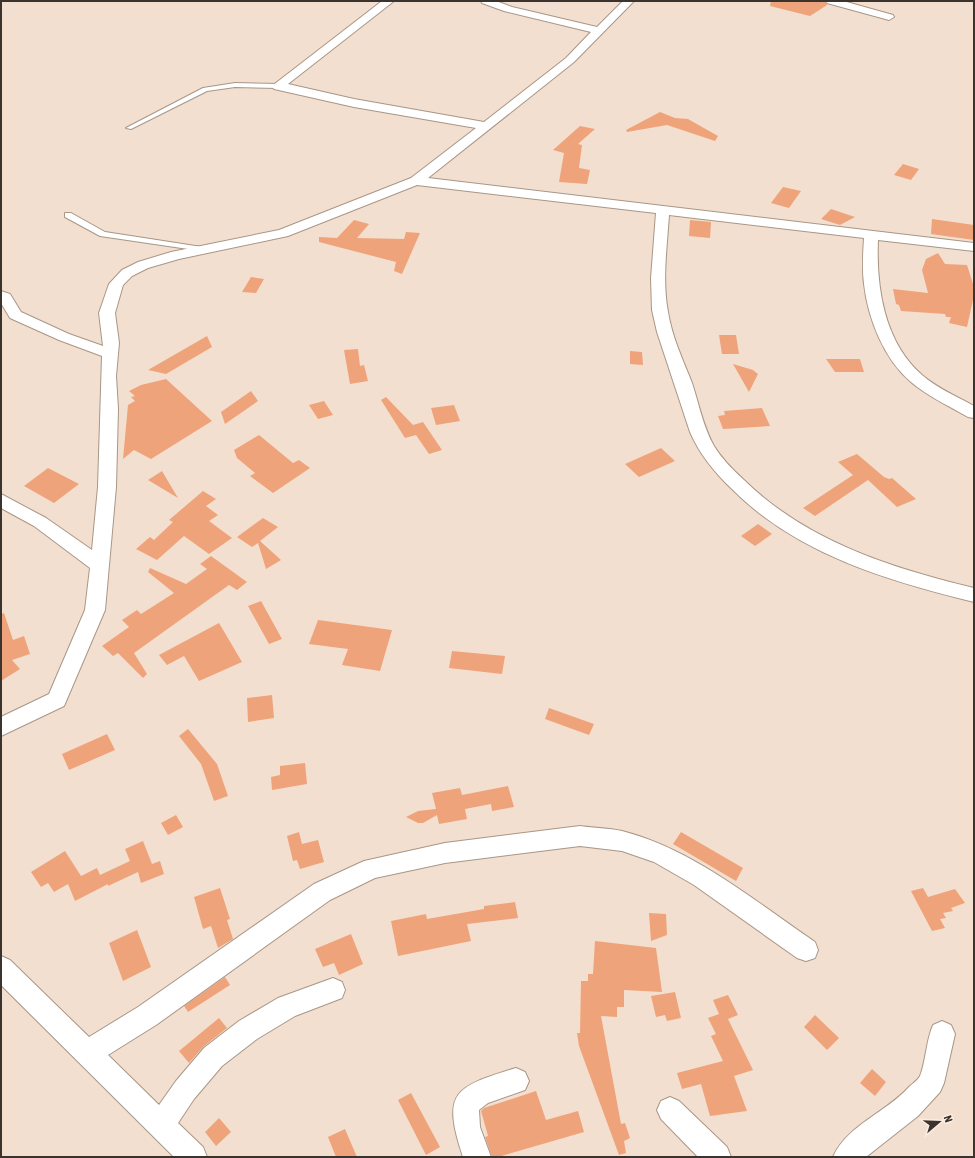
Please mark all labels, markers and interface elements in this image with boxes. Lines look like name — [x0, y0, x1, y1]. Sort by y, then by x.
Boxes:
north arrow — [919, 1102, 959, 1142]
text: N — [942, 1114, 955, 1124]

